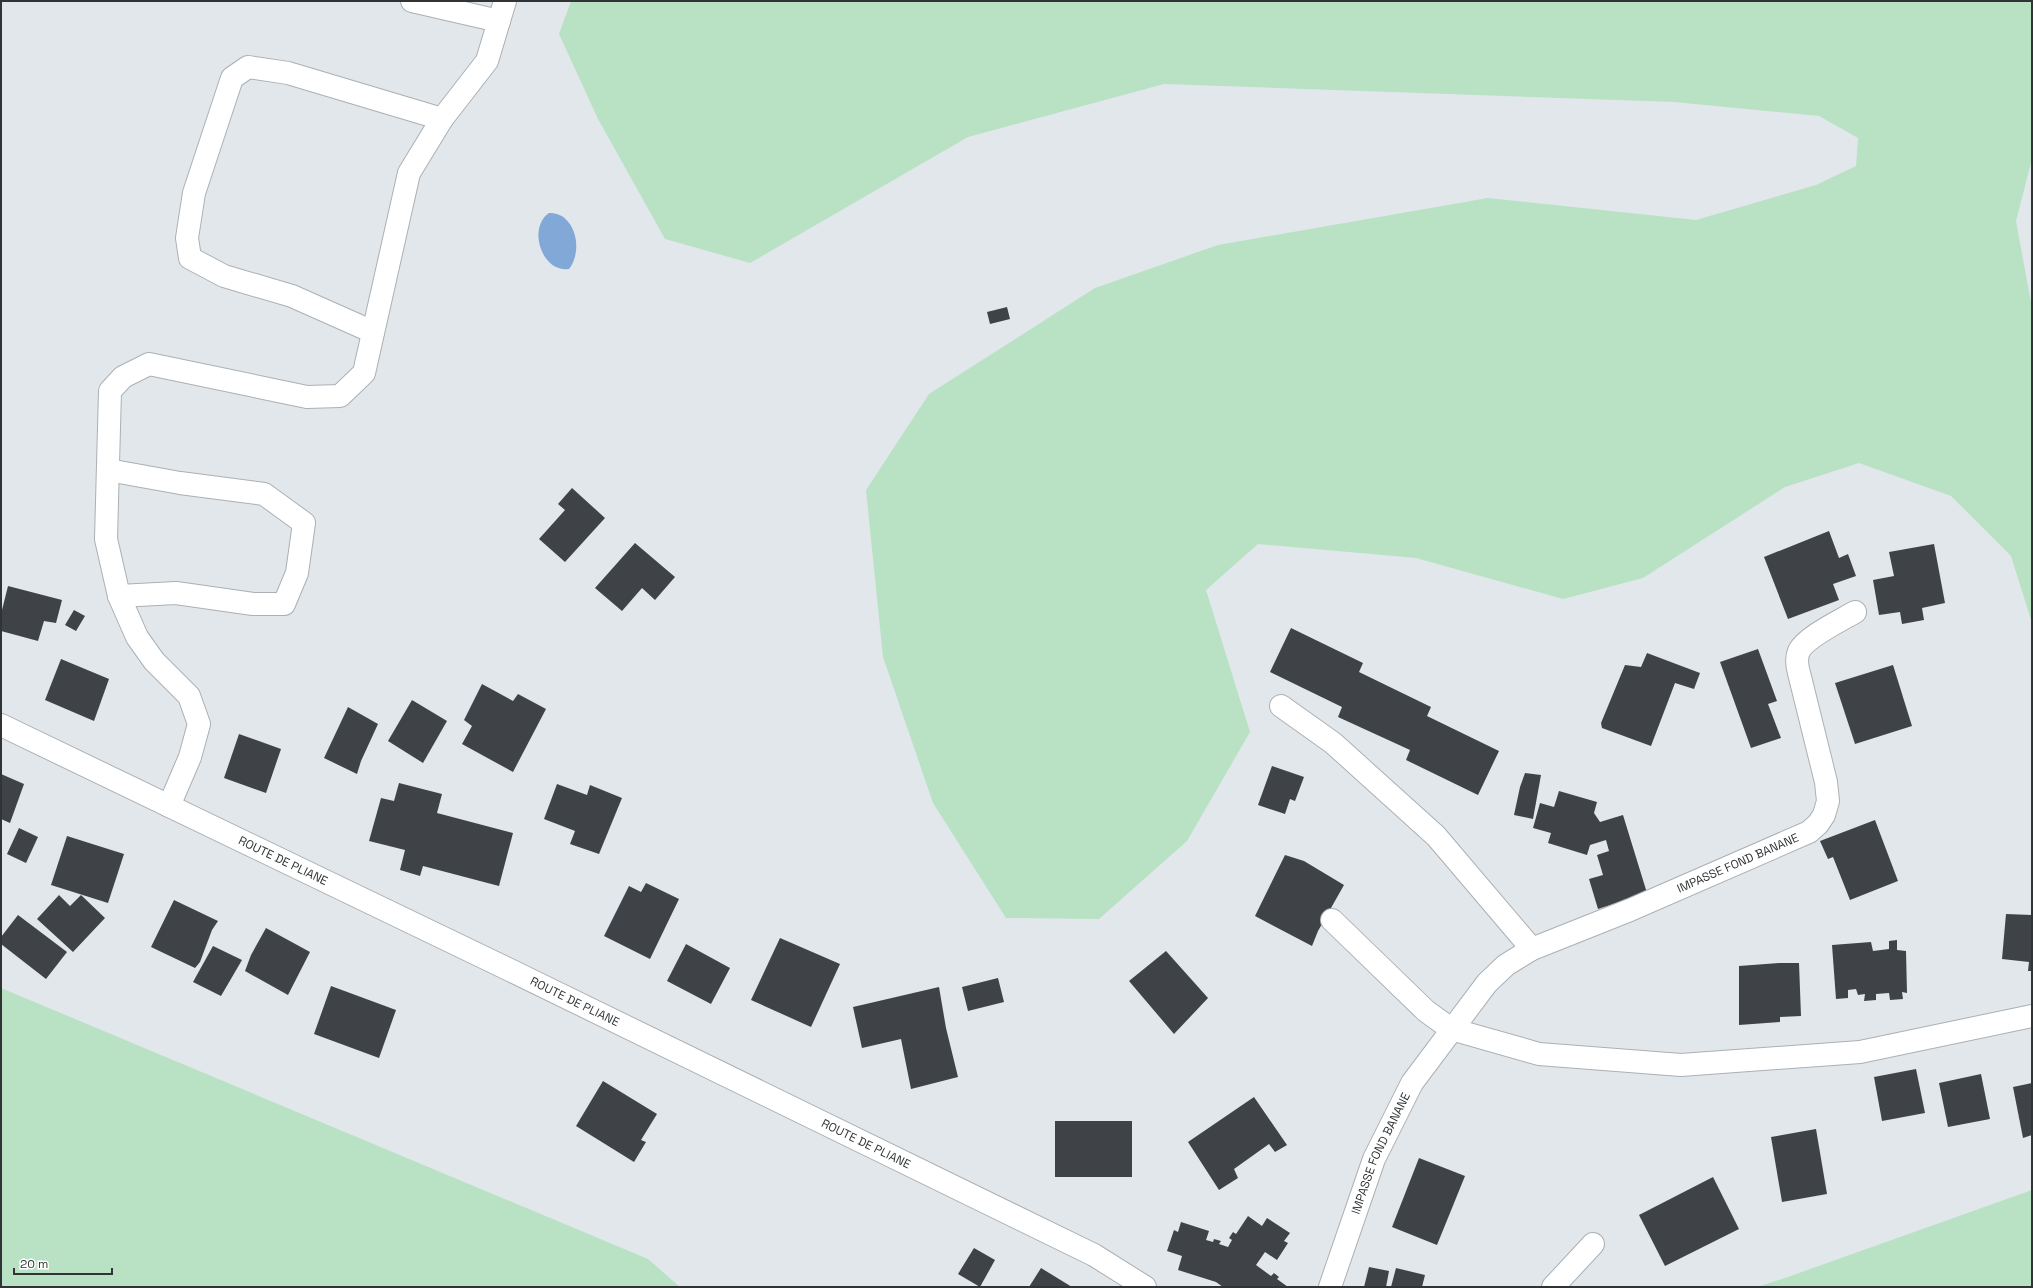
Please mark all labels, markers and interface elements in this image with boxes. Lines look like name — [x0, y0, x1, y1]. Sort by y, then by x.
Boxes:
street label: IMPASSE FOND BANANE — [1674, 829, 1801, 897]
street label: ROUTE DE PLIANE — [236, 832, 331, 889]
street label: ROUTE DE PLIANE — [528, 973, 622, 1030]
street label: IMPASSE FOND BANANE — [1348, 1090, 1414, 1216]
street label: ROUTE DE PLIANE — [819, 1115, 913, 1172]
scale bar — [14, 1250, 112, 1276]
text: 20 m — [20, 1256, 48, 1272]

